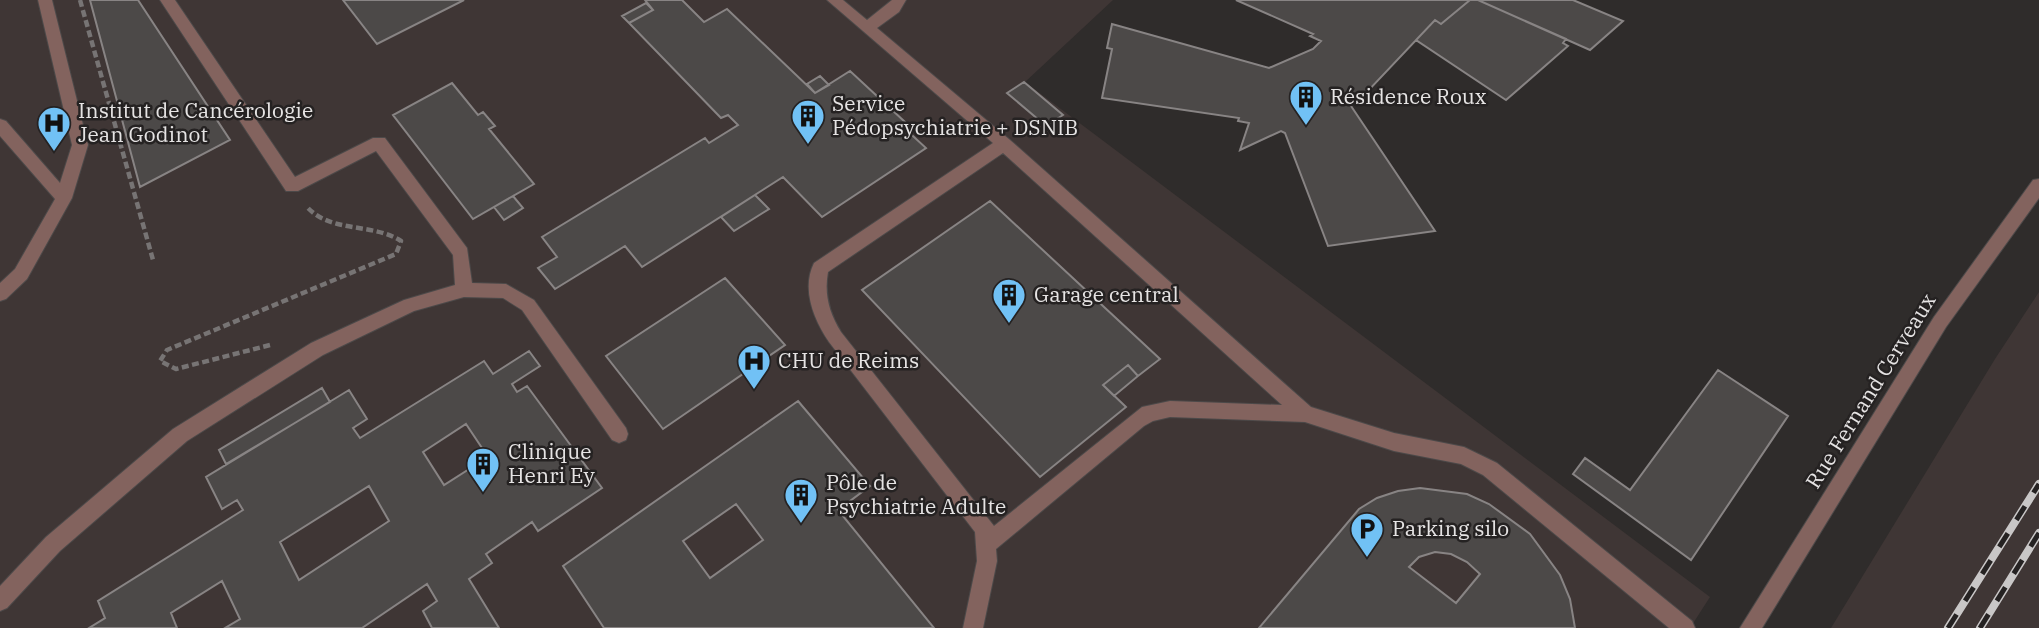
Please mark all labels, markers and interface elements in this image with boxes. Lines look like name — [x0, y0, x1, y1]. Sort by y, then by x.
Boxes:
building icon: Résidence Roux — [1287, 78, 1325, 127]
place label: Résidence Roux — [1330, 82, 1487, 110]
place label: Service Pédopsychiatrie + DSNIB — [832, 89, 1078, 141]
place label: Institut de Cancérologie Jean Godinot — [78, 96, 313, 148]
building icon: Service Pédopsychiatrie + DSNIB — [789, 97, 827, 146]
hospital icon: Institut de Cancérologie Jean Godinot — [35, 104, 73, 153]
building icon: Garage central — [990, 276, 1028, 325]
place label: Garage central — [1034, 280, 1179, 308]
street label: Rue Fernand Cerveaux — [1799, 287, 1942, 493]
hospital icon: CHU de Reims — [735, 342, 773, 391]
place label: CHU de Reims — [778, 346, 919, 374]
place label: Clinique Henri Ey — [508, 437, 595, 489]
building icon: Clinique Henri Ey — [464, 445, 502, 494]
place label: Pôle de Psychiatrie Adulte — [826, 468, 1006, 520]
building icon: Pôle de Psychiatrie Adulte — [782, 476, 820, 525]
parking icon: Parking silo — [1348, 510, 1386, 559]
place label: Parking silo — [1392, 514, 1509, 542]

